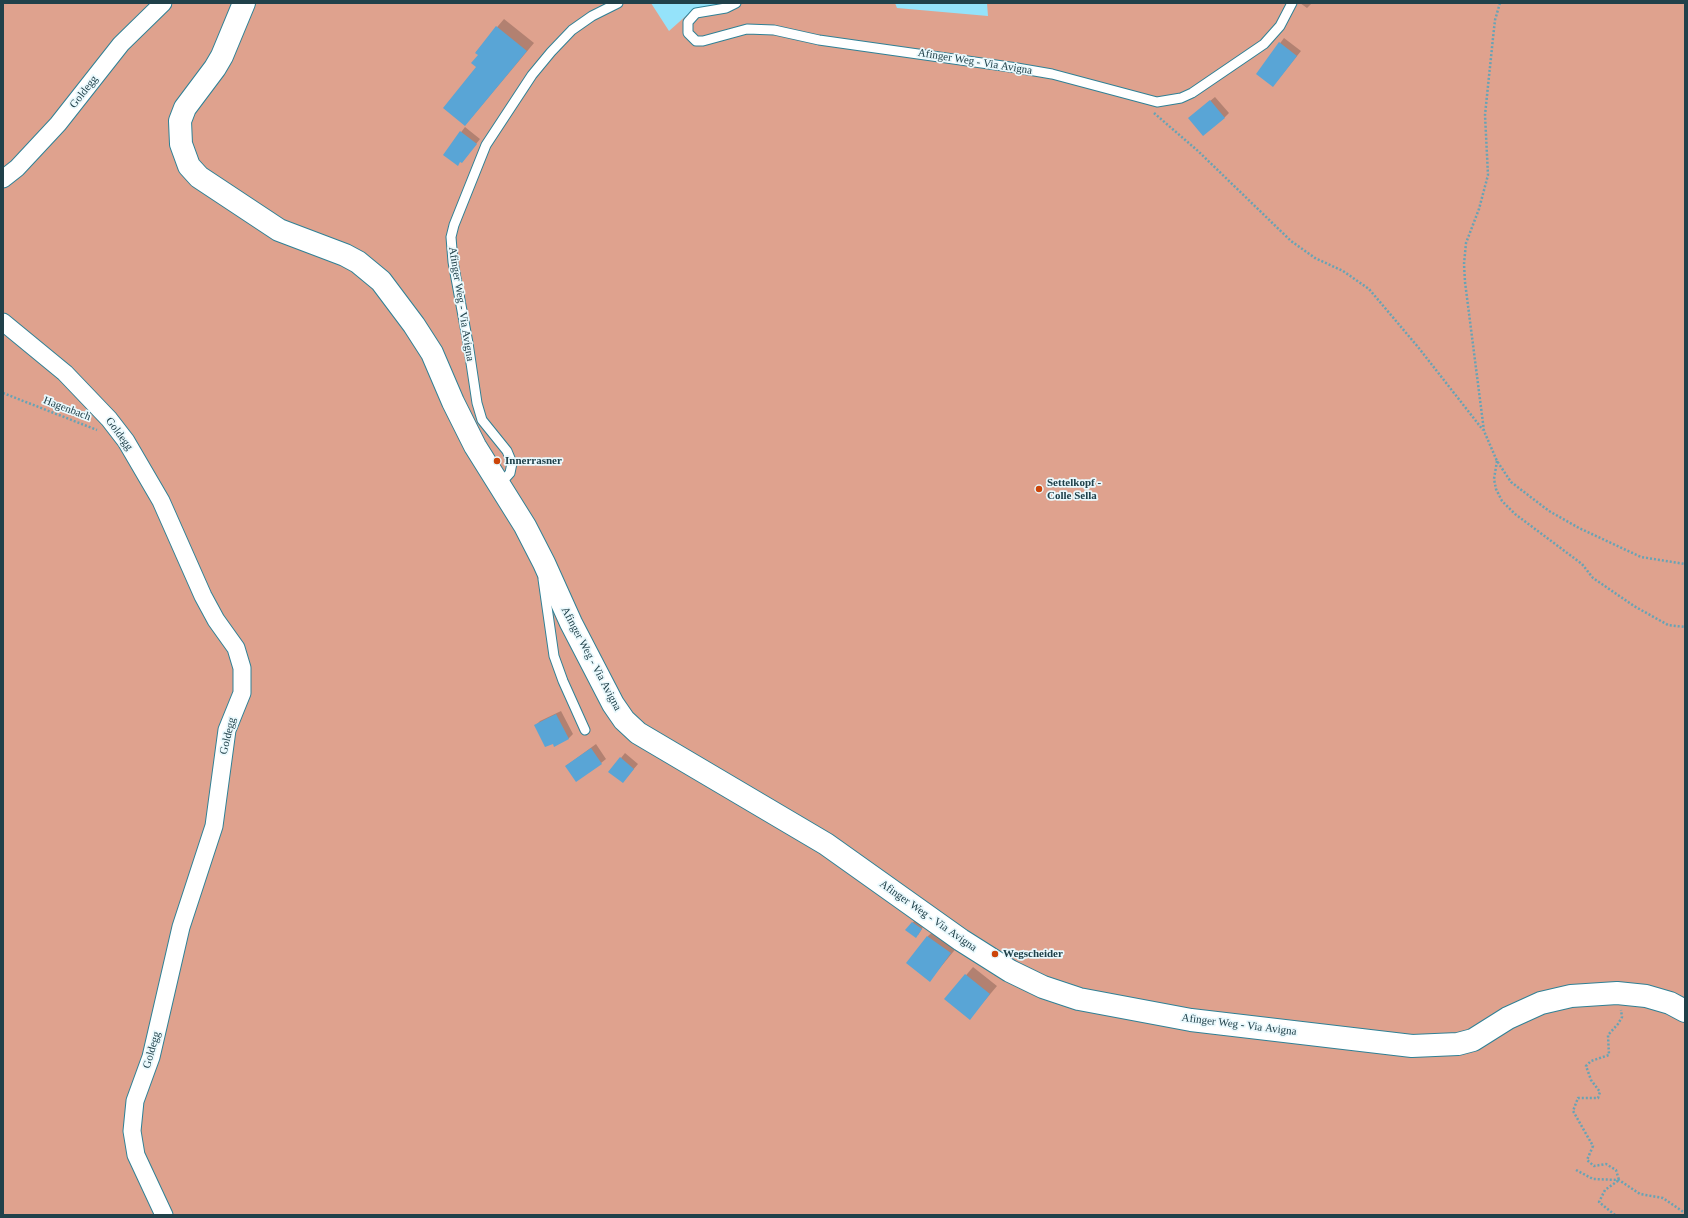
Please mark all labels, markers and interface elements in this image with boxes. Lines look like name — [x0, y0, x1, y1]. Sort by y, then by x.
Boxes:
street label: Afinger Weg - Via Avigna — [917, 46, 1033, 78]
street label: Goldegg — [67, 73, 101, 111]
street label: Afinger Weg - Via Avigna — [445, 246, 477, 362]
street label: Hagenbach — [42, 394, 92, 424]
street label: Goldegg — [103, 415, 135, 453]
place label: Innerrasner — [505, 454, 562, 468]
marker: Innerrasner — [492, 456, 502, 466]
place label: Settelkopf - Colle Sella — [1047, 476, 1101, 502]
marker: Settelkopf - Colle Sella — [1034, 484, 1044, 494]
street label: Afinger Weg - Via Avigna — [558, 605, 624, 713]
street label: Goldegg — [217, 716, 239, 756]
street label: Afinger Weg - Via Avigna — [877, 877, 979, 955]
place label: Wegscheider — [1003, 947, 1063, 961]
marker: Wegscheider — [990, 949, 1000, 959]
street label: Afinger Weg - Via Avigna — [1181, 1011, 1297, 1039]
street label: Goldegg — [140, 1030, 164, 1070]

